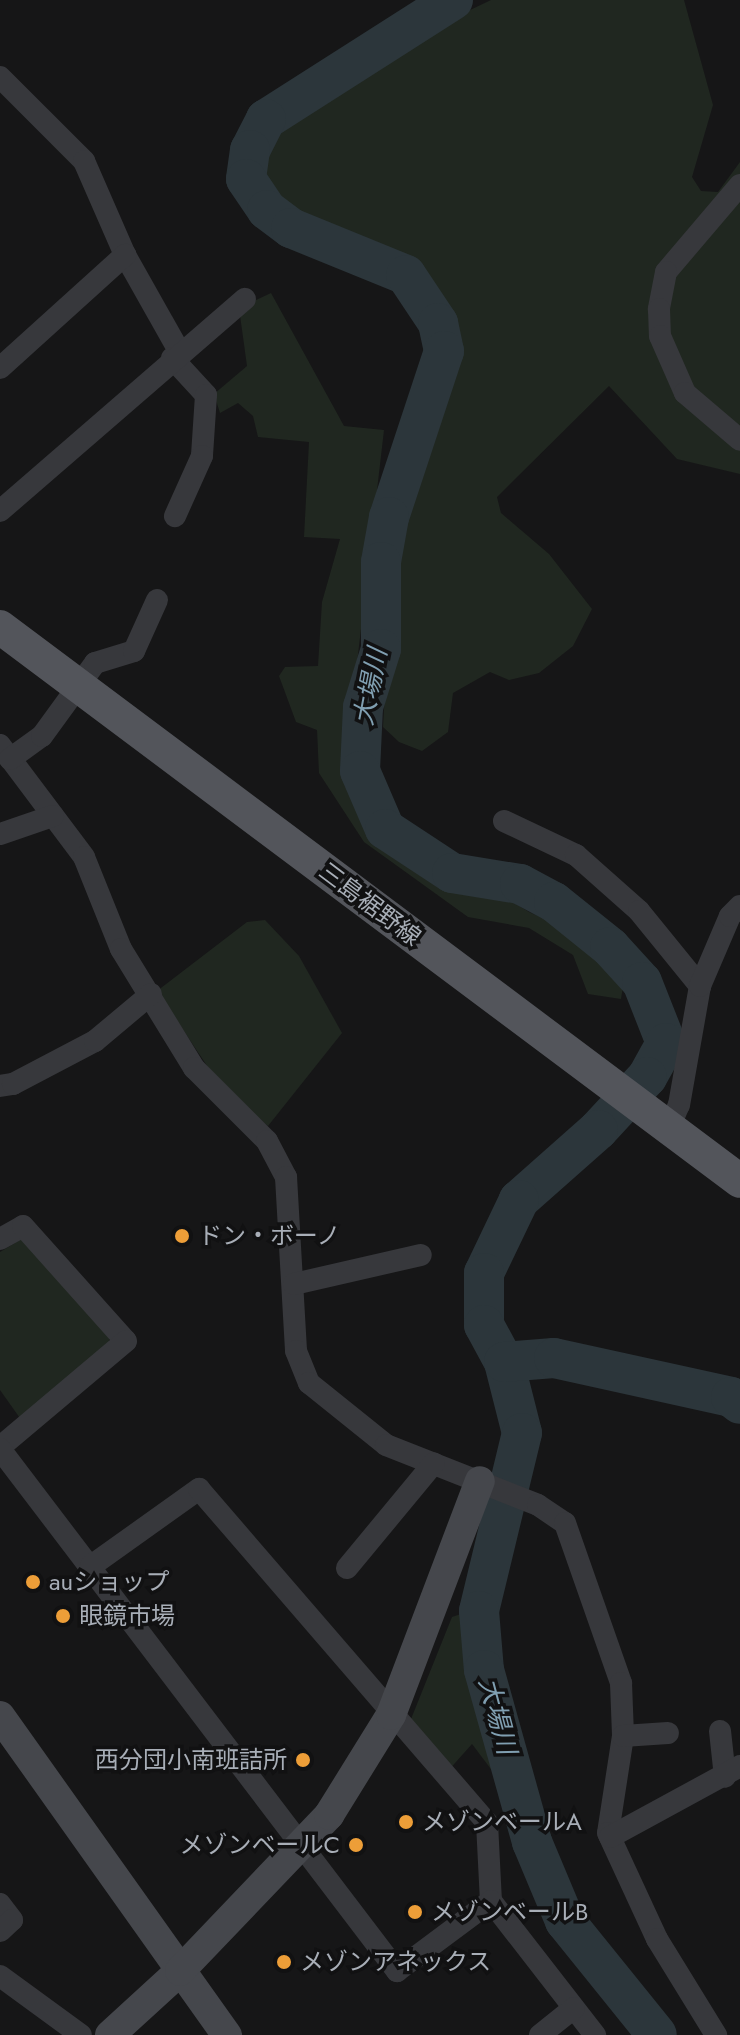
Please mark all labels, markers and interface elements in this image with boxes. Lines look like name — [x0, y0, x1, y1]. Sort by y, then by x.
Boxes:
water label: 大場川 — [348, 646, 394, 728]
street label: 三島裾野線 — [313, 856, 427, 952]
place label: ドン・ボーノ — [198, 1222, 342, 1250]
marker: ドン・ボーノ — [173, 1227, 191, 1245]
place label: auショップ — [49, 1568, 169, 1596]
marker: auショップ — [24, 1573, 42, 1591]
place label: 眼鏡市場 — [79, 1602, 175, 1630]
marker: 眼鏡市場 — [54, 1607, 72, 1625]
water label: 大場川 — [472, 1674, 522, 1758]
place label: 西分団小南班詰所 — [95, 1746, 287, 1774]
marker: 西分団小南班詰所 — [294, 1751, 312, 1769]
place label: メゾンベールA — [422, 1808, 582, 1836]
marker: メゾンベールA — [397, 1813, 415, 1831]
place label: メゾンベールC — [180, 1831, 340, 1859]
marker: メゾンベールC — [347, 1836, 365, 1854]
place label: メゾンベールB — [431, 1898, 588, 1926]
marker: メゾンベールB — [406, 1903, 424, 1921]
place label: メゾンアネックス — [300, 1948, 492, 1976]
marker: メゾンアネックス — [275, 1953, 293, 1971]

